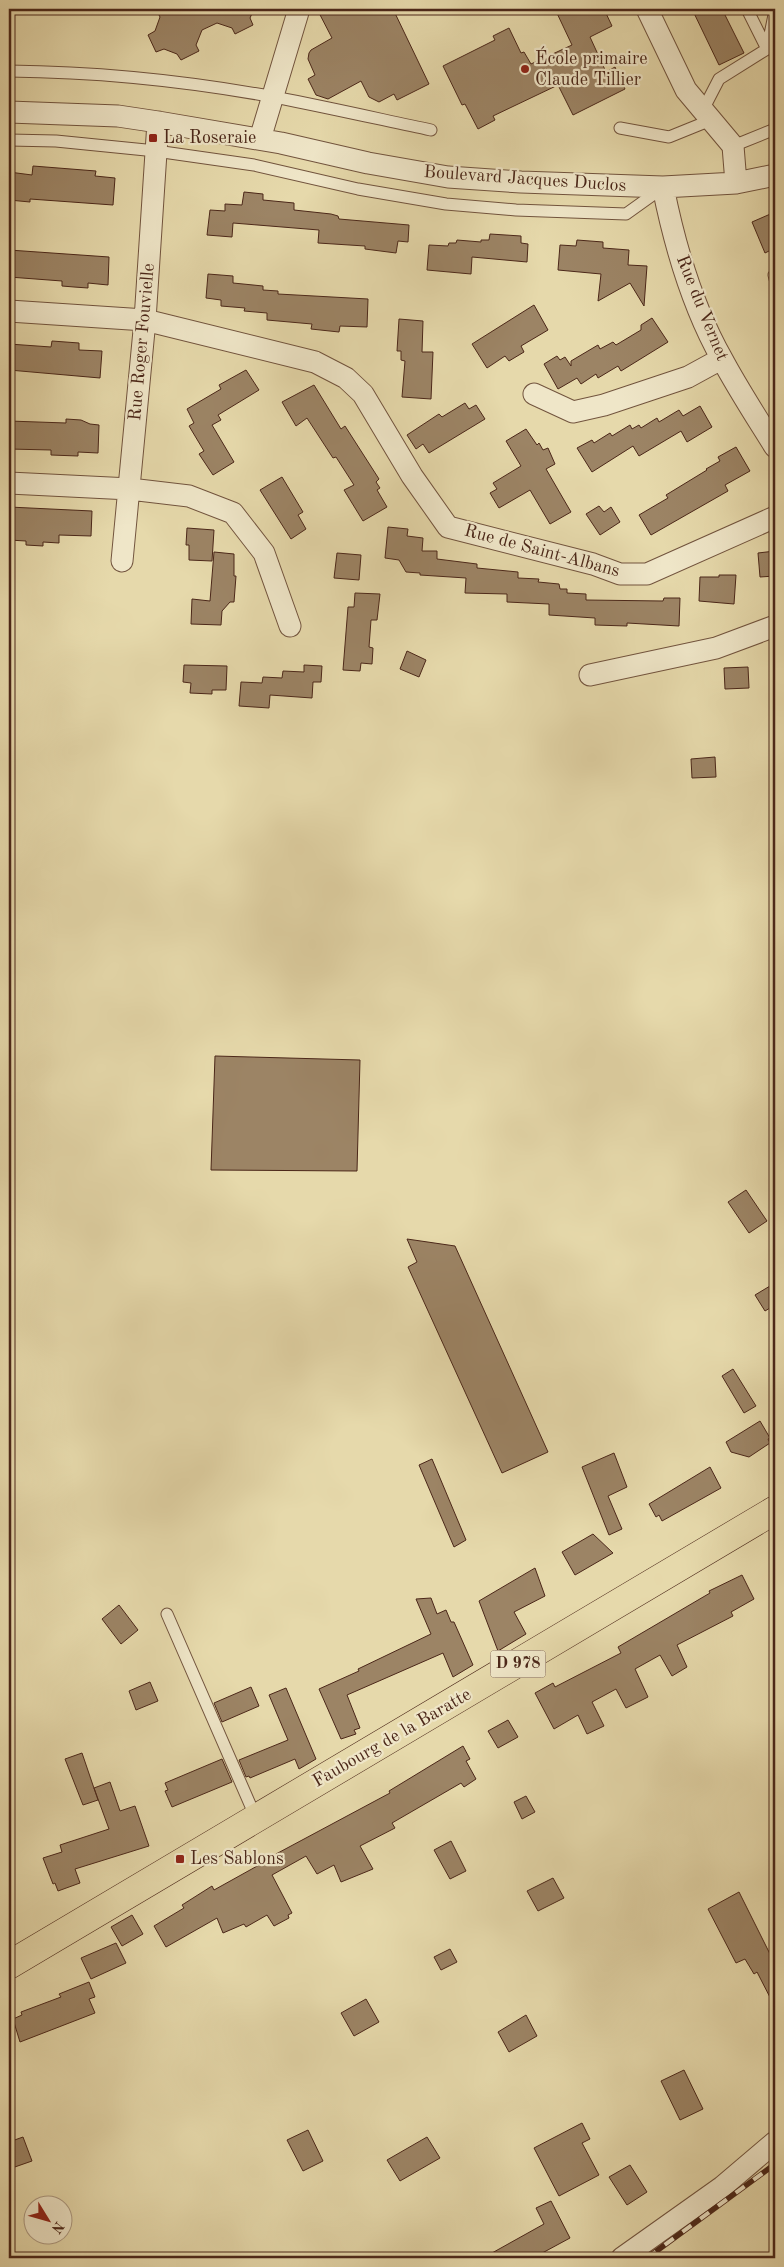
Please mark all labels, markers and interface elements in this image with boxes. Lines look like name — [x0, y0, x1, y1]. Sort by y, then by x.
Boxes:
place label: École primaire Claude Tillier — [535, 46, 648, 89]
marker: École primaire Claude Tillier — [519, 63, 531, 75]
place label: La Roseraie — [163, 129, 256, 147]
marker: La Roseraie — [147, 132, 159, 144]
street label: Boulevard Jacques Duclos — [423, 163, 627, 195]
street label: Rue du Vernet — [673, 253, 731, 363]
street label: Rue Roger Fouvielle — [126, 262, 158, 422]
street label: Rue de Saint-Albans — [462, 522, 622, 580]
road number: D 978 — [490, 1650, 546, 1678]
street label: Faubourg de la Baratte — [310, 1685, 474, 1791]
place label: Les Sablons — [190, 1850, 284, 1868]
marker: Les Sablons — [174, 1853, 186, 1865]
north arrow — [22, 2194, 72, 2244]
text: N — [49, 2219, 66, 2236]

